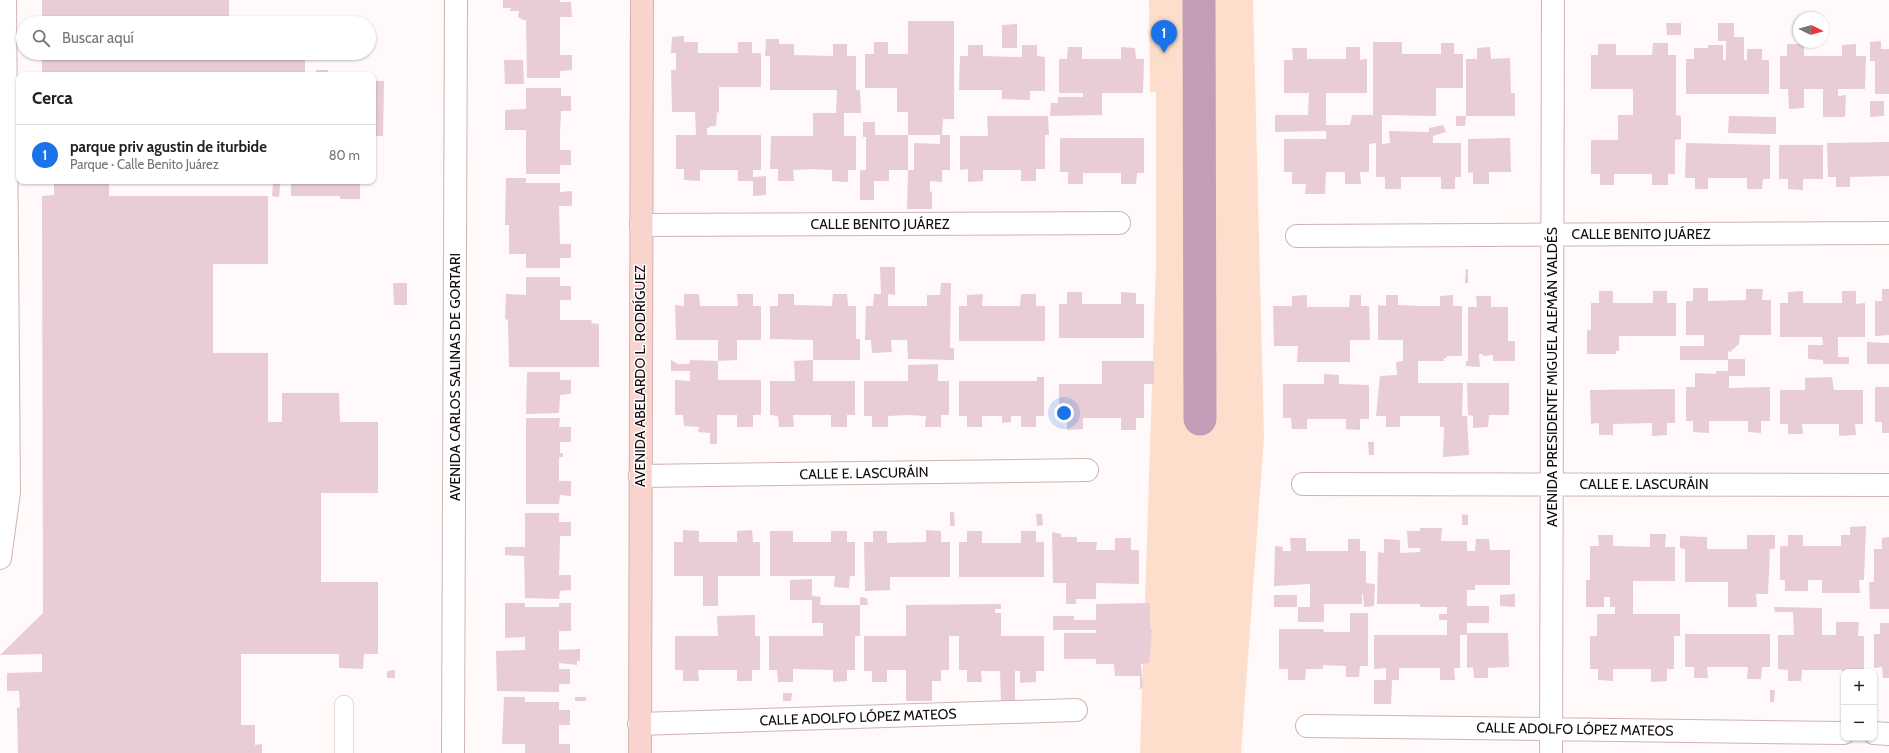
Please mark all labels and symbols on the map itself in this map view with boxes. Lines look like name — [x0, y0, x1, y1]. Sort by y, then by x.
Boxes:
north arrow — [1793, 12, 1829, 48]
pin: 1 — [1151, 20, 1177, 53]
street label: CALLE BENITO JUÁREZ — [811, 215, 950, 233]
street label: CALLE BENITO JUÁREZ — [1572, 225, 1711, 243]
street label: AVENIDA PRESIDENTE MIGUEL ALEMÁN VALDÉS — [1543, 227, 1561, 527]
street label: AVENIDA CARLOS SALINAS DE GORTARI — [446, 253, 464, 501]
street label: AVENIDA ABELARDO L. RODRÍGUEZ — [631, 265, 649, 487]
your location — [1054, 403, 1074, 423]
street label: CALLE E. LASCURÁIN — [799, 463, 929, 483]
street label: CALLE E. LASCURÁIN — [1579, 475, 1709, 493]
street label: CALLE ADOLFO LÓPEZ MATEOS — [759, 705, 957, 729]
street label: CALLE ADOLFO LÓPEZ MATEOS — [1476, 718, 1674, 740]

